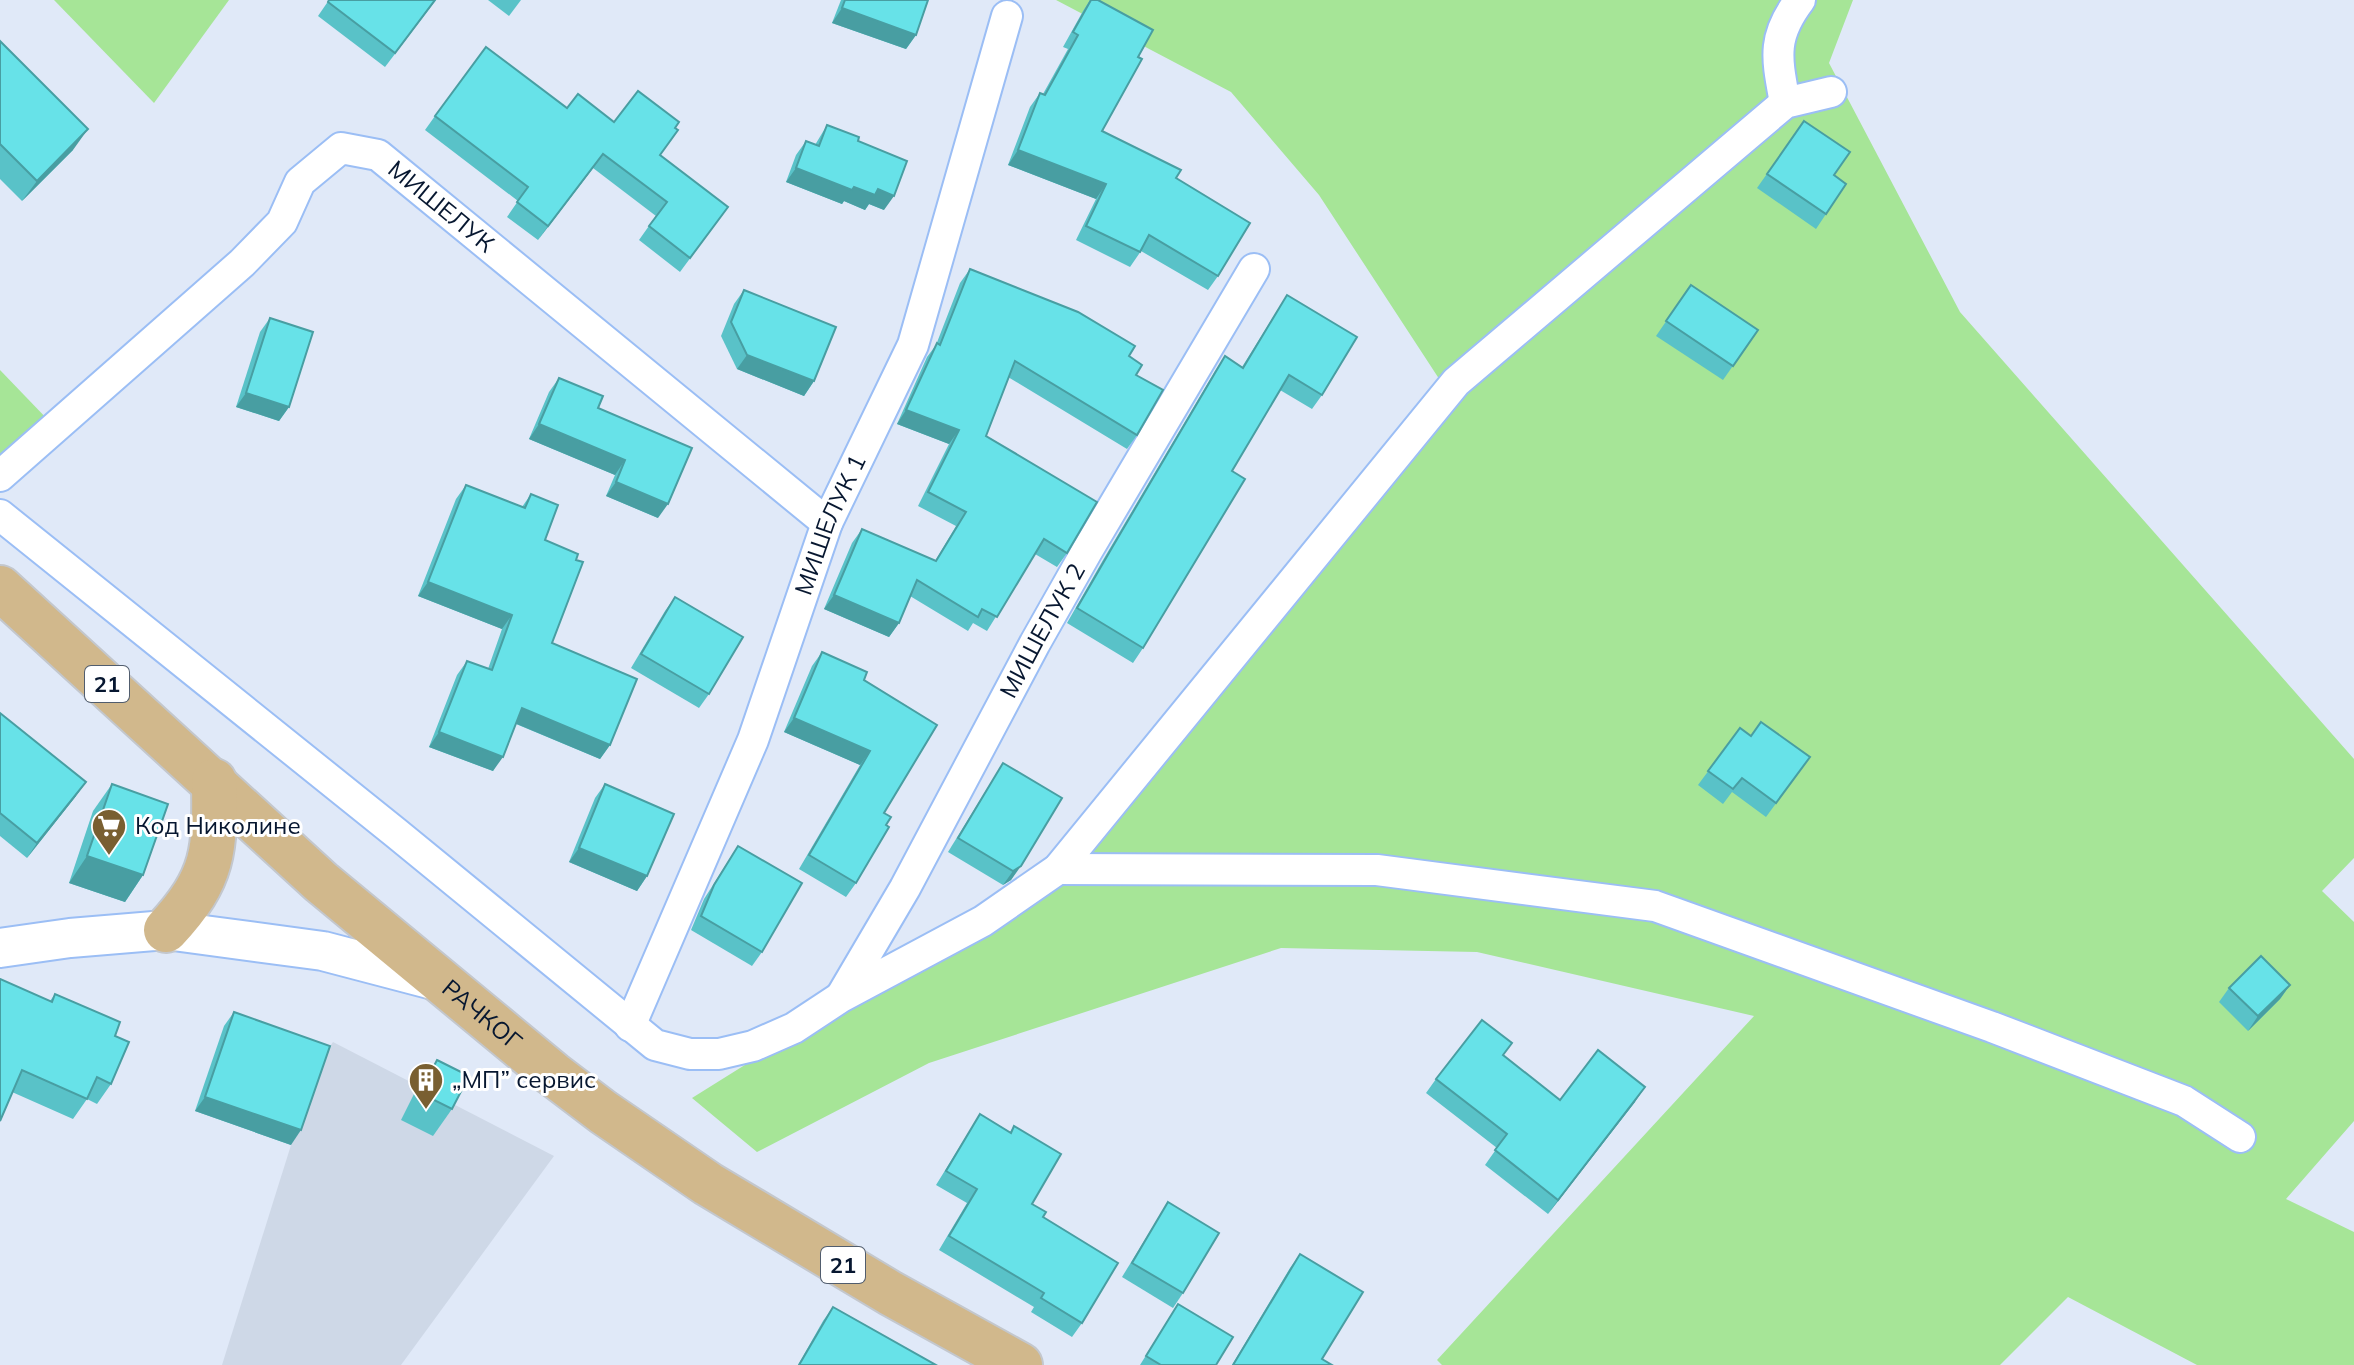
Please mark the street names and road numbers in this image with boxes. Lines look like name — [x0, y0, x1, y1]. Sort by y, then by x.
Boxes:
street label: МИШЕЛУК — [382, 154, 501, 258]
street label: МИШЕЛУК 1 — [788, 449, 872, 599]
street label: МИШЕЛУК 2 — [993, 558, 1091, 703]
road number: 21 — [85, 666, 129, 702]
street label: РАЧКОГ — [436, 973, 528, 1056]
road number: 21 — [821, 1247, 865, 1283]

